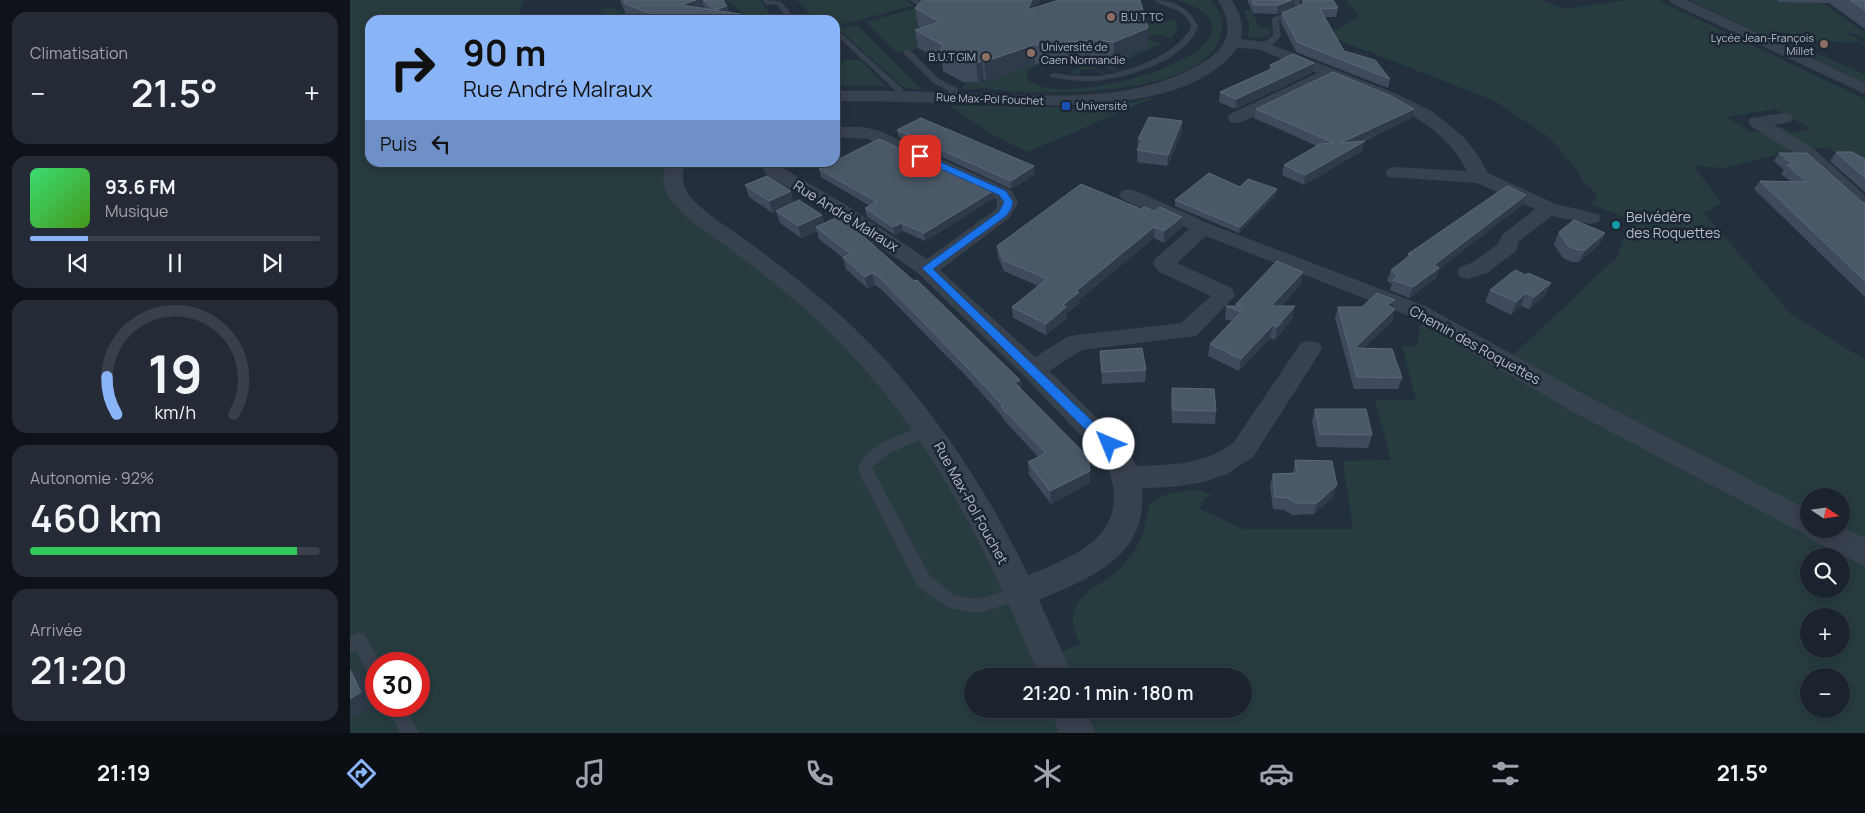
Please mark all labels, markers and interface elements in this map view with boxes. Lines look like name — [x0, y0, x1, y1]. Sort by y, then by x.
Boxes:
place label: B.U.T TC — [1121, 9, 1163, 24]
marker: B.U.T TC — [1105, 11, 1117, 23]
text: 90 m — [463, 29, 546, 77]
place label: Lycée Jean-François Millet — [1711, 30, 1814, 58]
icon: right — [380, 35, 445, 100]
marker: Lycée Jean-François Millet — [1818, 38, 1830, 50]
place label: Université de Caen Normandie — [1041, 39, 1126, 67]
text: Climatisation — [30, 42, 128, 64]
marker: Université de Caen Normandie — [1025, 47, 1037, 59]
place label: B.U.T GIM — [929, 49, 976, 64]
marker: B.U.T GIM — [980, 51, 992, 63]
text: 21.5° — [131, 66, 218, 118]
text: − — [30, 74, 45, 112]
text: + — [304, 74, 320, 112]
text: Rue André Malraux — [463, 74, 653, 104]
street label: Rue Max-Pol Fouchet — [936, 89, 1044, 108]
place label: Université — [1076, 98, 1128, 113]
marker: Université — [1060, 100, 1072, 112]
icon: left — [427, 130, 455, 158]
text: Puis — [380, 131, 417, 157]
pin — [899, 135, 941, 177]
icon: arrive — [906, 142, 934, 170]
text: 93.6 FM — [105, 174, 175, 200]
street label: Rue André Malraux — [790, 176, 903, 256]
text: Musique — [105, 200, 168, 222]
place label: Belvédère des Roquettes — [1626, 207, 1720, 242]
marker: Belvédère des Roquettes — [1610, 219, 1622, 231]
icon: previous — [64, 249, 92, 277]
icon: pause — [161, 249, 189, 277]
icon: next — [258, 249, 286, 277]
street label: Chemin des Roquettes — [1406, 301, 1544, 389]
text: 19 — [147, 338, 203, 409]
text: km/h — [154, 400, 196, 424]
position arrow — [1082, 417, 1134, 469]
street label: Rue Max-Pol Fouchet — [930, 438, 1013, 568]
text: Autonomie · 92% — [30, 467, 154, 489]
north arrow — [1800, 488, 1850, 538]
map controls — [1800, 488, 1850, 718]
text: 460 km — [30, 491, 162, 543]
button: search — [1800, 548, 1850, 598]
button: + — [1800, 608, 1850, 658]
text: Arrivée — [30, 619, 82, 641]
text: 21:20 — [30, 643, 128, 695]
speed limit sign: 30 — [365, 652, 430, 717]
button: − — [1800, 668, 1850, 718]
text: 21:20 · 1 min · 180 m — [1022, 680, 1194, 706]
icon: directions — [344, 756, 379, 791]
icon: music — [573, 756, 608, 791]
icon: phone — [802, 756, 837, 791]
icon: climate — [1030, 756, 1065, 791]
icon: car — [1259, 756, 1294, 791]
icon: filters — [1488, 756, 1523, 791]
text: 21:19 — [97, 758, 150, 788]
text: 21.5° — [1717, 758, 1768, 788]

